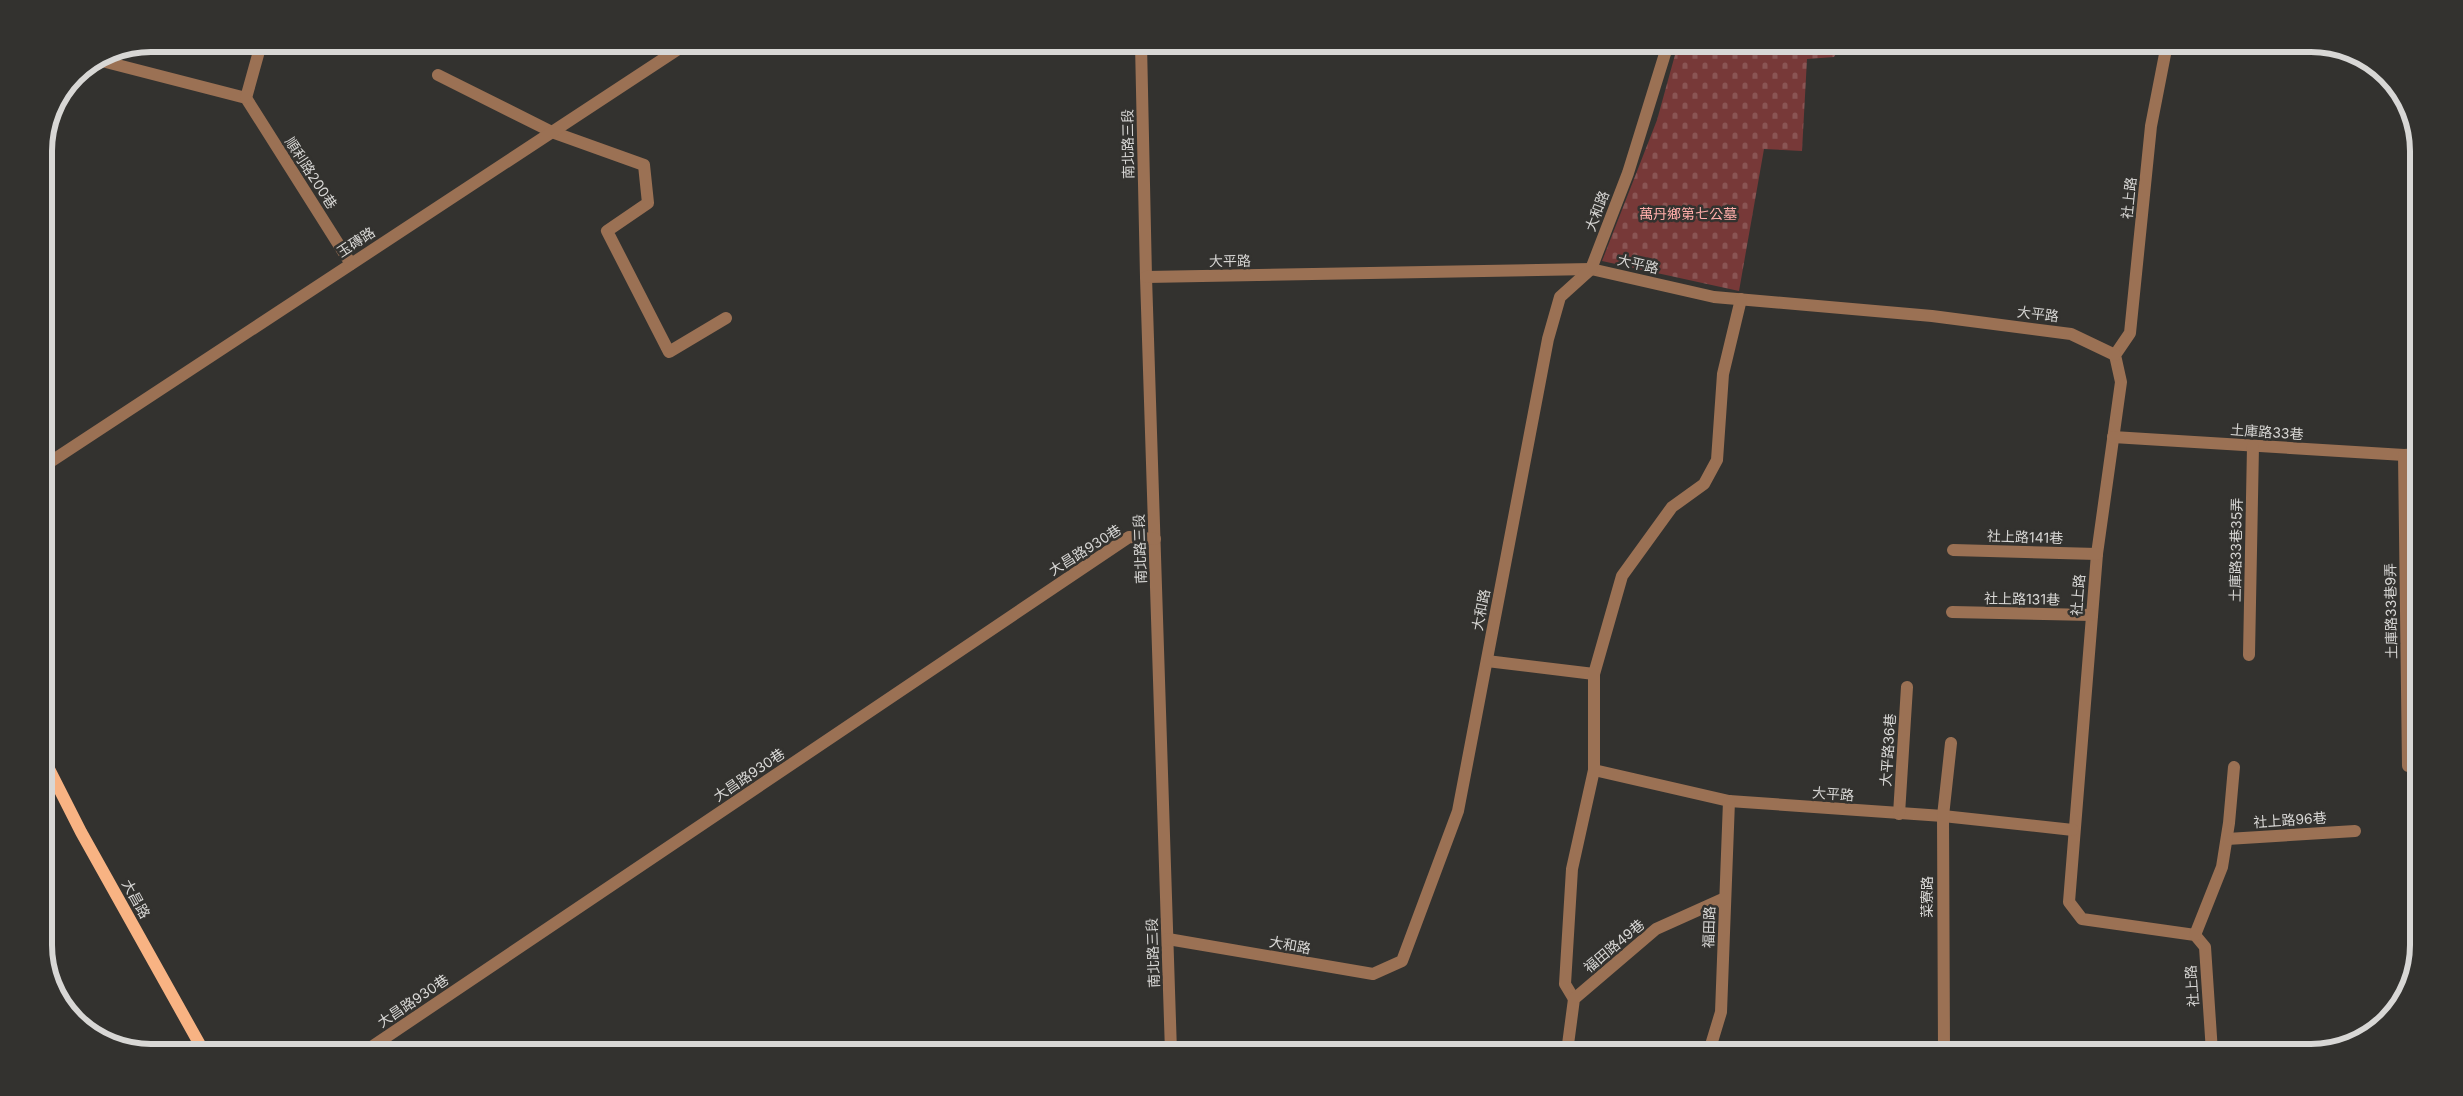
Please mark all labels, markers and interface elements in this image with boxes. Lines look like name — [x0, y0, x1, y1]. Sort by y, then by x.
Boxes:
street label: 南北路三段 — [1118, 109, 1137, 179]
street label: 順利路200巷 — [282, 134, 341, 212]
street label: 社上路 — [2118, 176, 2139, 220]
street label: 大和路 — [1581, 188, 1612, 233]
park label: 萬丹鄉第七公墓 — [1639, 205, 1737, 222]
street label: 玉磚路 — [333, 223, 378, 260]
street label: 大平路 — [1616, 251, 1660, 277]
street label: 大平路 — [1209, 252, 1251, 269]
street label: 大平路 — [2016, 303, 2060, 324]
street label: 土庫路33巷 — [2230, 420, 2304, 443]
street label: 土庫路33巷35弄 — [2226, 498, 2245, 602]
street label: 南北路三段 — [1130, 514, 1149, 584]
street label: 大昌路930巷 — [1045, 521, 1124, 579]
street label: 社上路141巷 — [1987, 527, 2063, 546]
street label: 土庫路33巷9弄 — [2381, 563, 2400, 659]
street label: 社上路 — [2067, 573, 2088, 617]
street label: 大和路 — [1468, 588, 1493, 632]
street label: 社上路131巷 — [1984, 589, 2060, 608]
street label: 大平路36巷 — [1876, 713, 1899, 787]
street label: 大昌路930巷 — [710, 745, 788, 805]
street label: 大平路 — [1811, 784, 1855, 803]
street label: 社上路96巷 — [2253, 808, 2327, 831]
street label: 大昌路 — [119, 876, 154, 921]
street label: 菜寮路 — [1918, 876, 1935, 918]
street label: 福田路 — [1699, 906, 1718, 948]
street label: 福田路49巷 — [1580, 915, 1647, 976]
street label: 南北路三段 — [1143, 918, 1162, 988]
street label: 大和路 — [1268, 932, 1312, 957]
street label: 社上路 — [2182, 964, 2201, 1008]
street label: 大昌路930巷 — [374, 971, 452, 1031]

